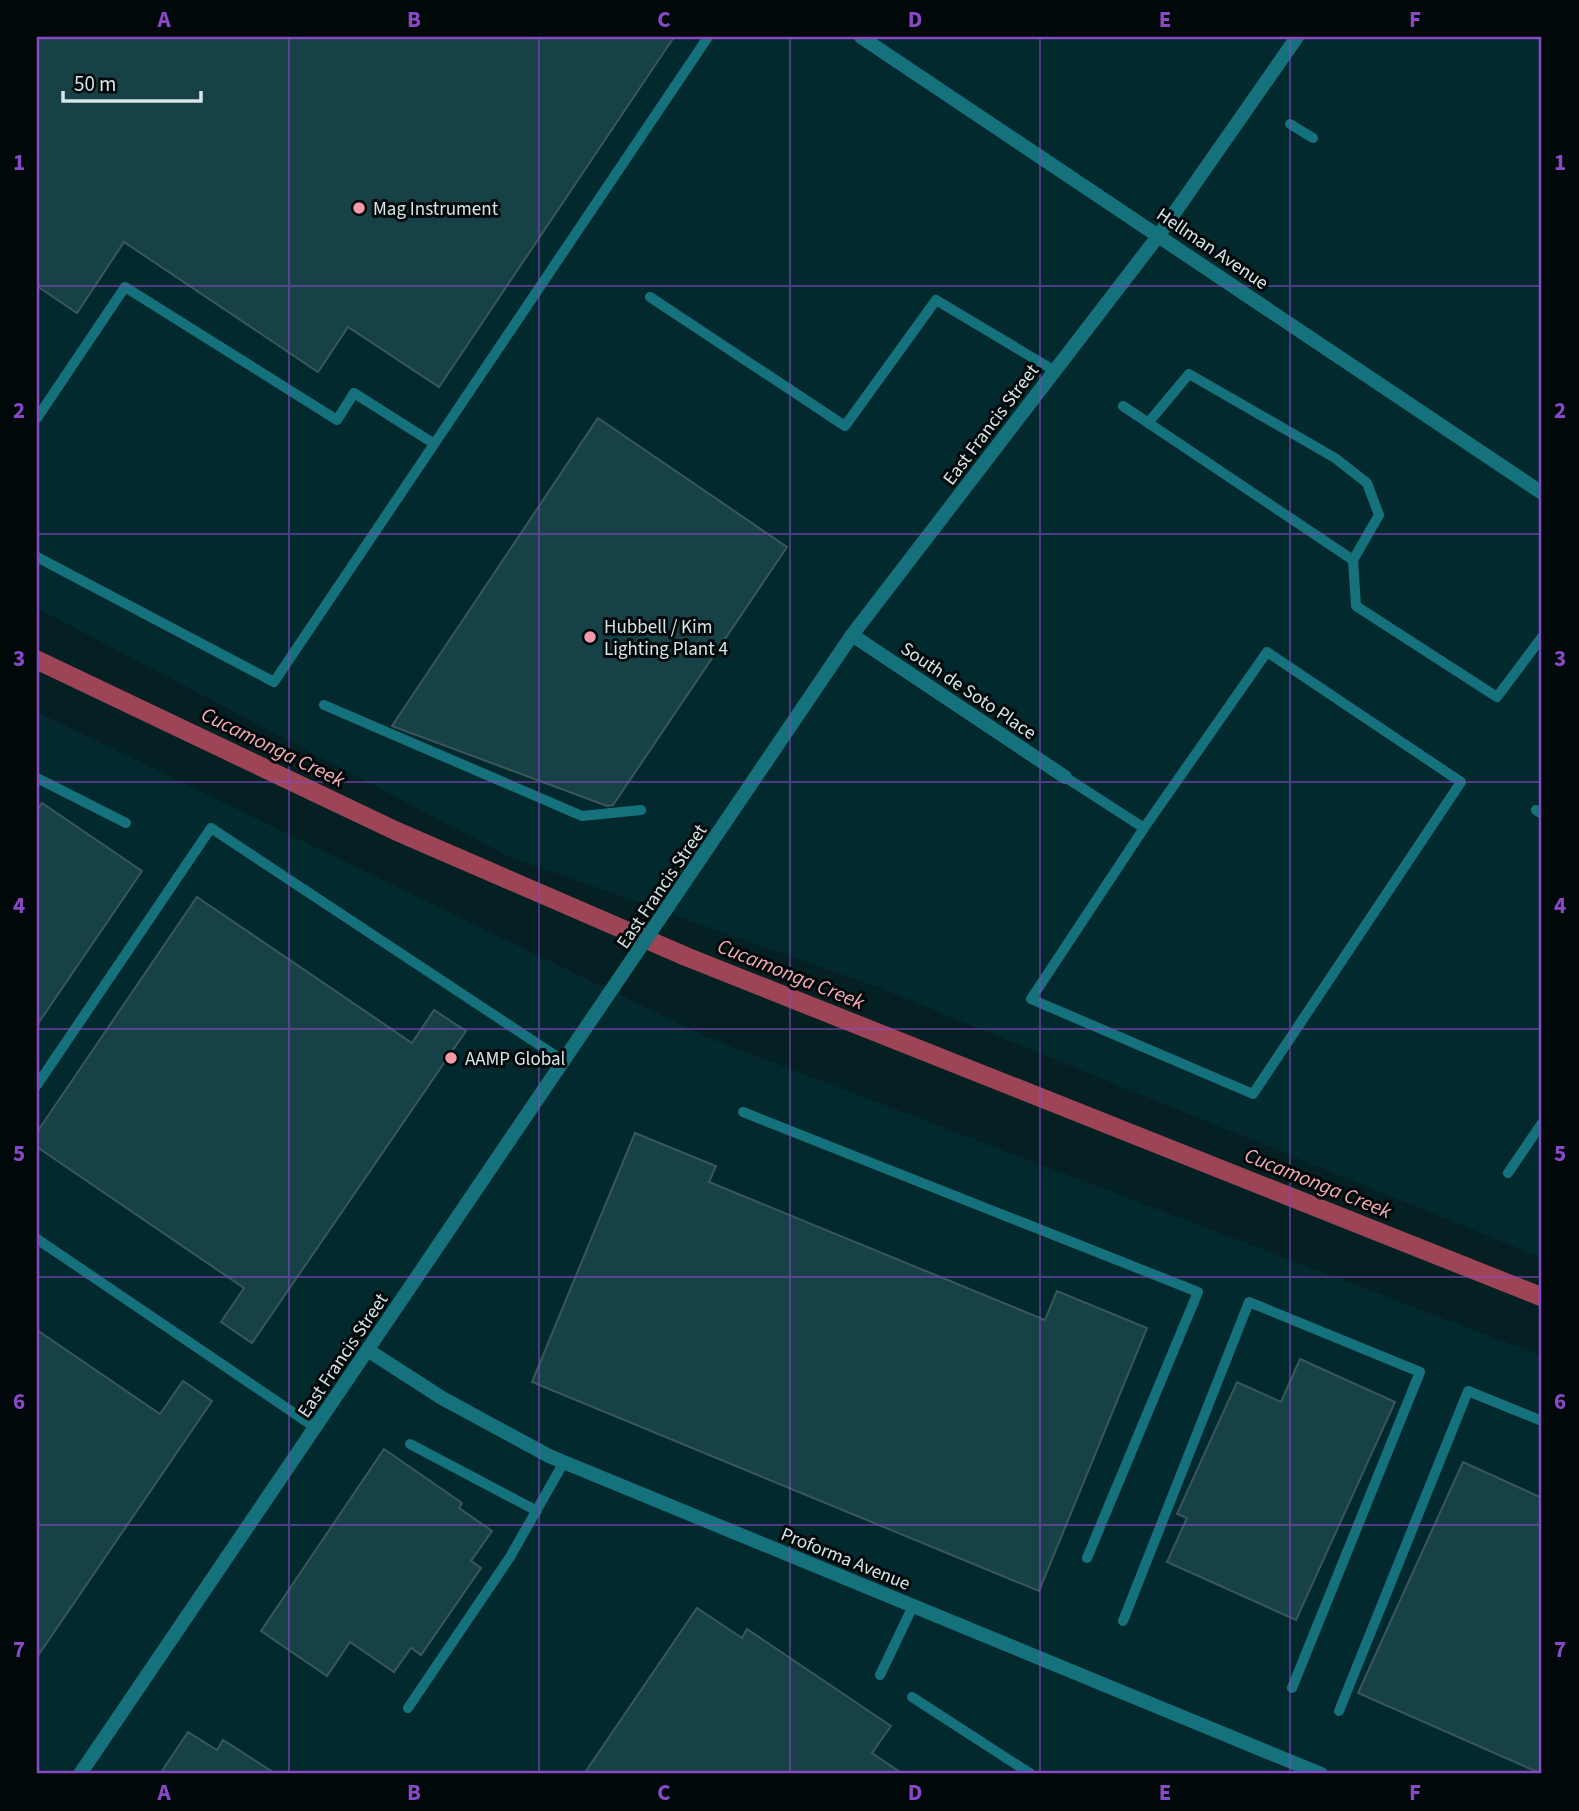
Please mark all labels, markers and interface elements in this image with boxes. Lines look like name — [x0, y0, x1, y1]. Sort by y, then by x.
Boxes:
text: A — [156, 3, 171, 36]
text: B — [407, 3, 421, 36]
text: C — [657, 3, 671, 36]
text: D — [908, 3, 922, 36]
text: E — [1159, 3, 1171, 36]
text: F — [1409, 3, 1421, 36]
scale bar — [63, 60, 201, 104]
text: 50 m — [74, 69, 116, 99]
text: 1 — [13, 146, 25, 179]
text: 1 — [1554, 146, 1566, 179]
place label: Mag Instrument — [373, 196, 499, 223]
marker: Mag Instrument — [351, 200, 367, 216]
street label: Hellman Avenue — [1151, 202, 1273, 297]
street label: East Francis Street — [937, 358, 1046, 491]
text: 2 — [13, 394, 25, 427]
text: 2 — [1554, 394, 1566, 427]
place label: Hubbell / Kim Lighting Plant 4 — [604, 614, 728, 663]
marker: Hubbell / Kim Lighting Plant 4 — [582, 629, 598, 645]
street label: South de Soto Place — [895, 636, 1041, 747]
text: 3 — [13, 642, 25, 675]
text: 3 — [1554, 642, 1566, 675]
water label: Cucamonga Creek — [196, 699, 351, 795]
street label: East Francis Street — [610, 819, 714, 955]
text: 4 — [13, 889, 25, 922]
text: 4 — [1554, 889, 1566, 922]
water label: Cucamonga Creek — [713, 931, 870, 1018]
place label: AAMP Global — [465, 1046, 566, 1073]
marker: AAMP Global — [443, 1050, 459, 1066]
text: 5 — [13, 1137, 25, 1170]
text: 5 — [1554, 1137, 1566, 1170]
water label: Cucamonga Creek — [1240, 1140, 1397, 1227]
street label: East Francis Street — [291, 1288, 395, 1424]
text: 6 — [13, 1385, 25, 1418]
text: 6 — [1554, 1385, 1566, 1418]
street label: Proforma Avenue — [777, 1521, 914, 1598]
text: 7 — [13, 1633, 25, 1666]
text: 7 — [1554, 1633, 1566, 1666]
text: A — [156, 1776, 171, 1809]
text: B — [407, 1776, 421, 1809]
text: C — [657, 1776, 671, 1809]
text: D — [908, 1776, 922, 1809]
text: E — [1159, 1776, 1171, 1809]
text: F — [1409, 1776, 1421, 1809]

